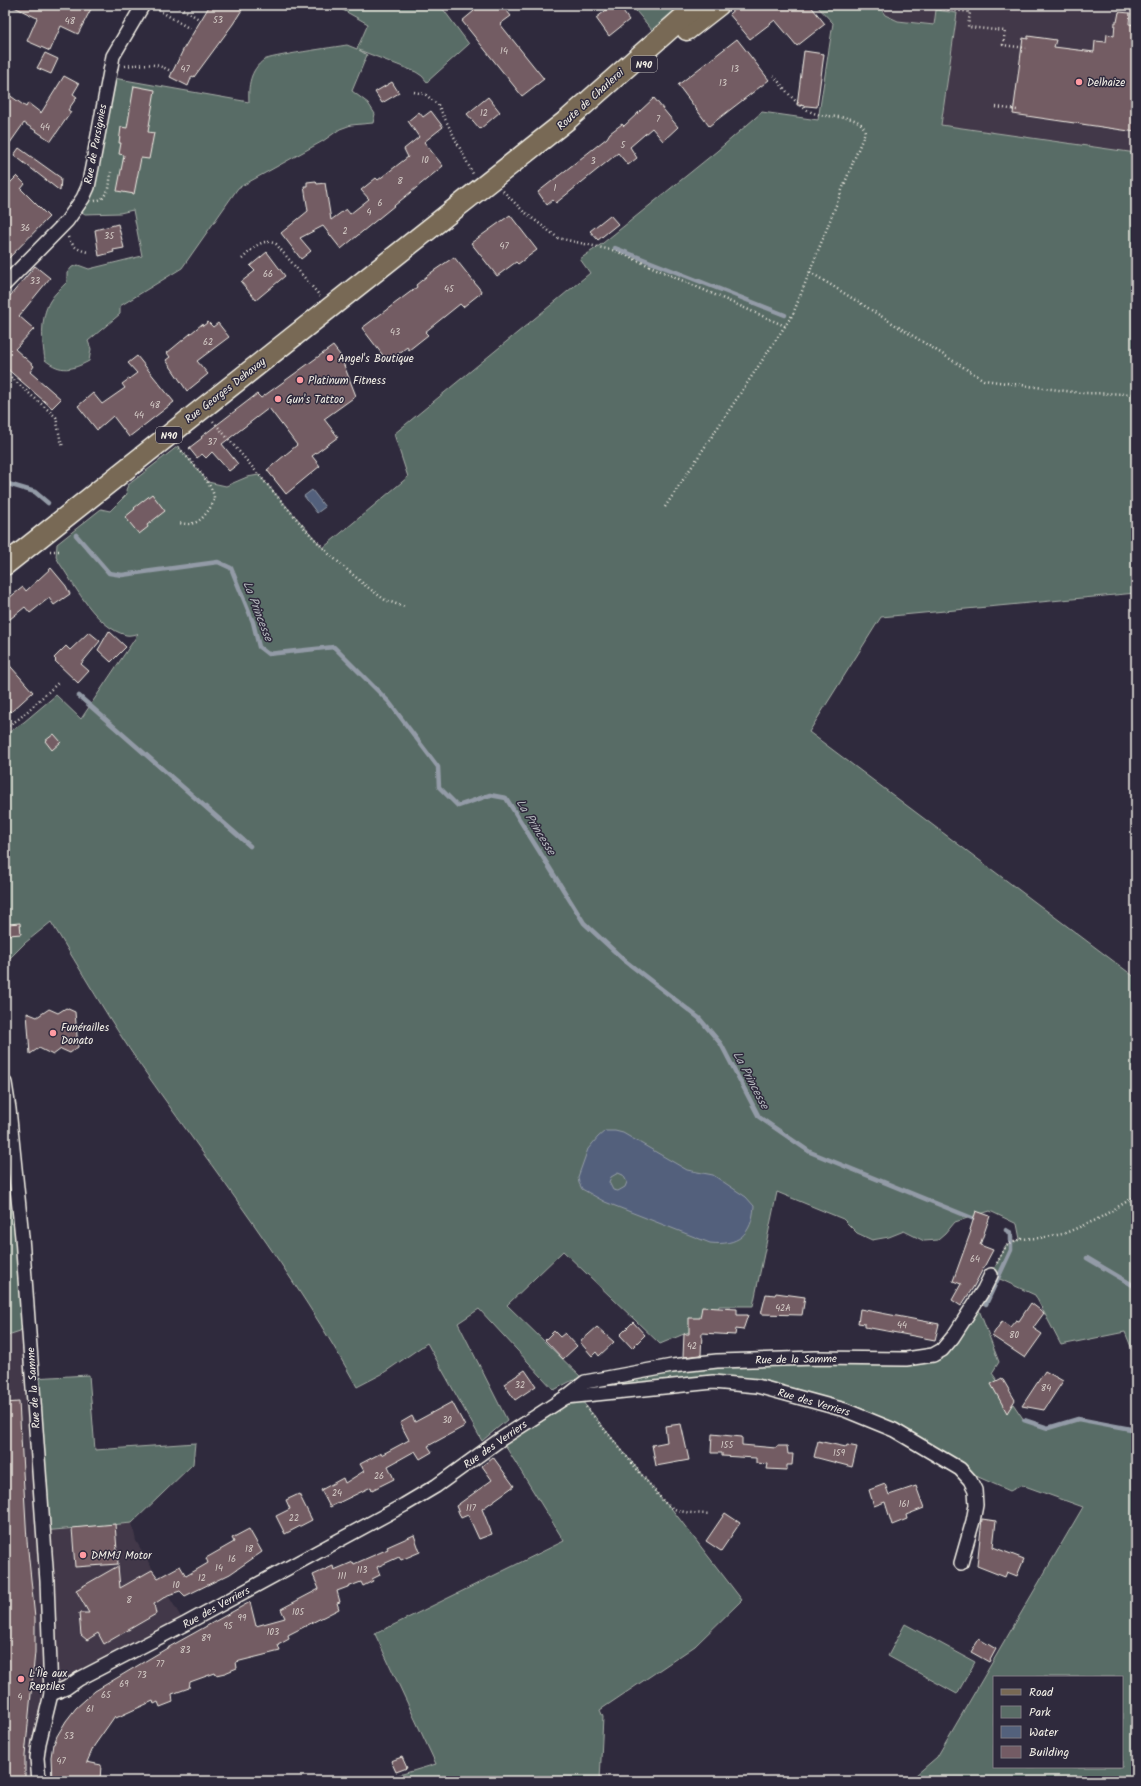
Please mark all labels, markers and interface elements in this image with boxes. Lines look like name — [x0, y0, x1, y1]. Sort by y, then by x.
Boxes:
house number: 53 — [213, 13, 223, 28]
house number: 48 — [65, 14, 76, 29]
house number: 14 — [500, 44, 508, 59]
road number: N90 — [631, 56, 657, 72]
house number: 47 — [180, 62, 190, 77]
house number: 13 — [731, 62, 739, 77]
street label: Route de Charleroi — [553, 64, 629, 135]
place label: Delhaize — [1087, 74, 1125, 92]
house number: 13 — [719, 76, 727, 91]
marker: Delhaize — [1074, 77, 1084, 87]
street label: Rue de Parsignies — [79, 102, 113, 186]
house number: 12 — [480, 106, 488, 121]
house number: 7 — [656, 112, 661, 127]
house number: 44 — [40, 120, 50, 135]
house number: 5 — [621, 138, 627, 153]
house number: 10 — [421, 153, 429, 168]
house number: 3 — [590, 154, 596, 169]
house number: 8 — [397, 174, 403, 189]
house number: 1 — [554, 181, 557, 196]
house number: 6 — [377, 196, 383, 211]
house number: 4 — [367, 205, 372, 220]
house number: 36 — [20, 221, 30, 236]
house number: 2 — [342, 224, 348, 239]
house number: 35 — [104, 229, 115, 244]
house number: 47 — [499, 239, 509, 254]
house number: 66 — [263, 267, 273, 282]
house number: 33 — [30, 274, 40, 289]
house number: 45 — [444, 282, 455, 297]
house number: 43 — [390, 325, 400, 340]
house number: 62 — [203, 335, 213, 350]
place label: Angel's Boutique — [338, 350, 414, 368]
street label: Rue Georges Dehavay — [181, 353, 271, 428]
marker: Angel's Boutique — [325, 353, 335, 363]
place label: Platinum Fitness — [308, 372, 386, 390]
marker: Platinum Fitness — [295, 375, 305, 385]
place label: Gun's Tattoo — [286, 391, 344, 409]
marker: Gun's Tattoo — [273, 394, 283, 404]
house number: 48 — [150, 398, 161, 413]
house number: 44 — [134, 408, 144, 423]
road number: N90 — [156, 427, 182, 443]
house number: 37 — [207, 435, 217, 450]
water label: La Princesse — [237, 578, 278, 646]
water label: La Princesse — [511, 795, 561, 860]
place label: Funérailles Donato — [61, 1019, 109, 1050]
marker: Funérailles Donato — [48, 1028, 58, 1038]
water label: La Princesse — [727, 1048, 775, 1114]
house number: 64 — [970, 1252, 980, 1267]
house number: 42A — [775, 1301, 791, 1316]
house number: 44 — [897, 1318, 907, 1333]
house number: 80 — [1009, 1328, 1019, 1343]
house number: 42 — [687, 1339, 697, 1354]
street label: Rue de la Samme — [22, 1347, 46, 1429]
street label: Rue de la Samme — [755, 1350, 837, 1370]
house number: 32 — [515, 1378, 525, 1393]
house number: 84 — [1041, 1381, 1051, 1396]
street label: Rue des Verriers — [775, 1384, 852, 1422]
house number: 30 — [442, 1413, 452, 1428]
street label: Rue des Verriers — [460, 1416, 532, 1474]
house number: 155 — [721, 1438, 734, 1453]
house number: 159 — [833, 1446, 846, 1461]
house number: 26 — [374, 1469, 384, 1484]
house number: 24 — [332, 1486, 342, 1501]
house number: 161 — [899, 1497, 910, 1512]
house number: 117 — [466, 1501, 477, 1516]
house number: 22 — [289, 1511, 299, 1526]
house number: 18 — [245, 1542, 254, 1557]
place label: DMMJ Motor — [91, 1547, 153, 1565]
marker: DMMJ Motor — [78, 1550, 88, 1560]
house number: 16 — [228, 1552, 236, 1567]
house number: 14 — [215, 1561, 223, 1576]
house number: 113 — [357, 1563, 367, 1578]
house number: 111 — [338, 1569, 346, 1584]
house number: 12 — [198, 1571, 206, 1586]
house number: 10 — [172, 1578, 180, 1593]
street label: Rue des Verriers — [180, 1582, 254, 1634]
house number: 8 — [126, 1593, 132, 1608]
house number: 105 — [292, 1605, 305, 1620]
house number: 99 — [238, 1611, 247, 1626]
house number: 95 — [223, 1619, 234, 1634]
house number: 103 — [267, 1625, 279, 1640]
house number: 89 — [201, 1631, 212, 1646]
house number: 83 — [180, 1643, 190, 1658]
house number: 77 — [156, 1657, 165, 1672]
place label: L'Île aux Reptiles — [29, 1665, 68, 1696]
house number: 73 — [137, 1668, 147, 1683]
marker: L'Île aux Reptiles — [16, 1674, 26, 1684]
legend — [993, 1676, 1123, 1768]
house number: 69 — [119, 1677, 129, 1692]
text: Road — [1029, 1683, 1054, 1702]
house number: 65 — [101, 1688, 112, 1703]
house number: 4 — [18, 1690, 23, 1705]
house number: 61 — [86, 1702, 94, 1717]
text: Park — [1029, 1703, 1051, 1722]
text: Water — [1029, 1723, 1059, 1742]
house number: 53 — [64, 1729, 74, 1744]
text: Building — [1029, 1743, 1069, 1762]
house number: 47 — [56, 1754, 66, 1769]

